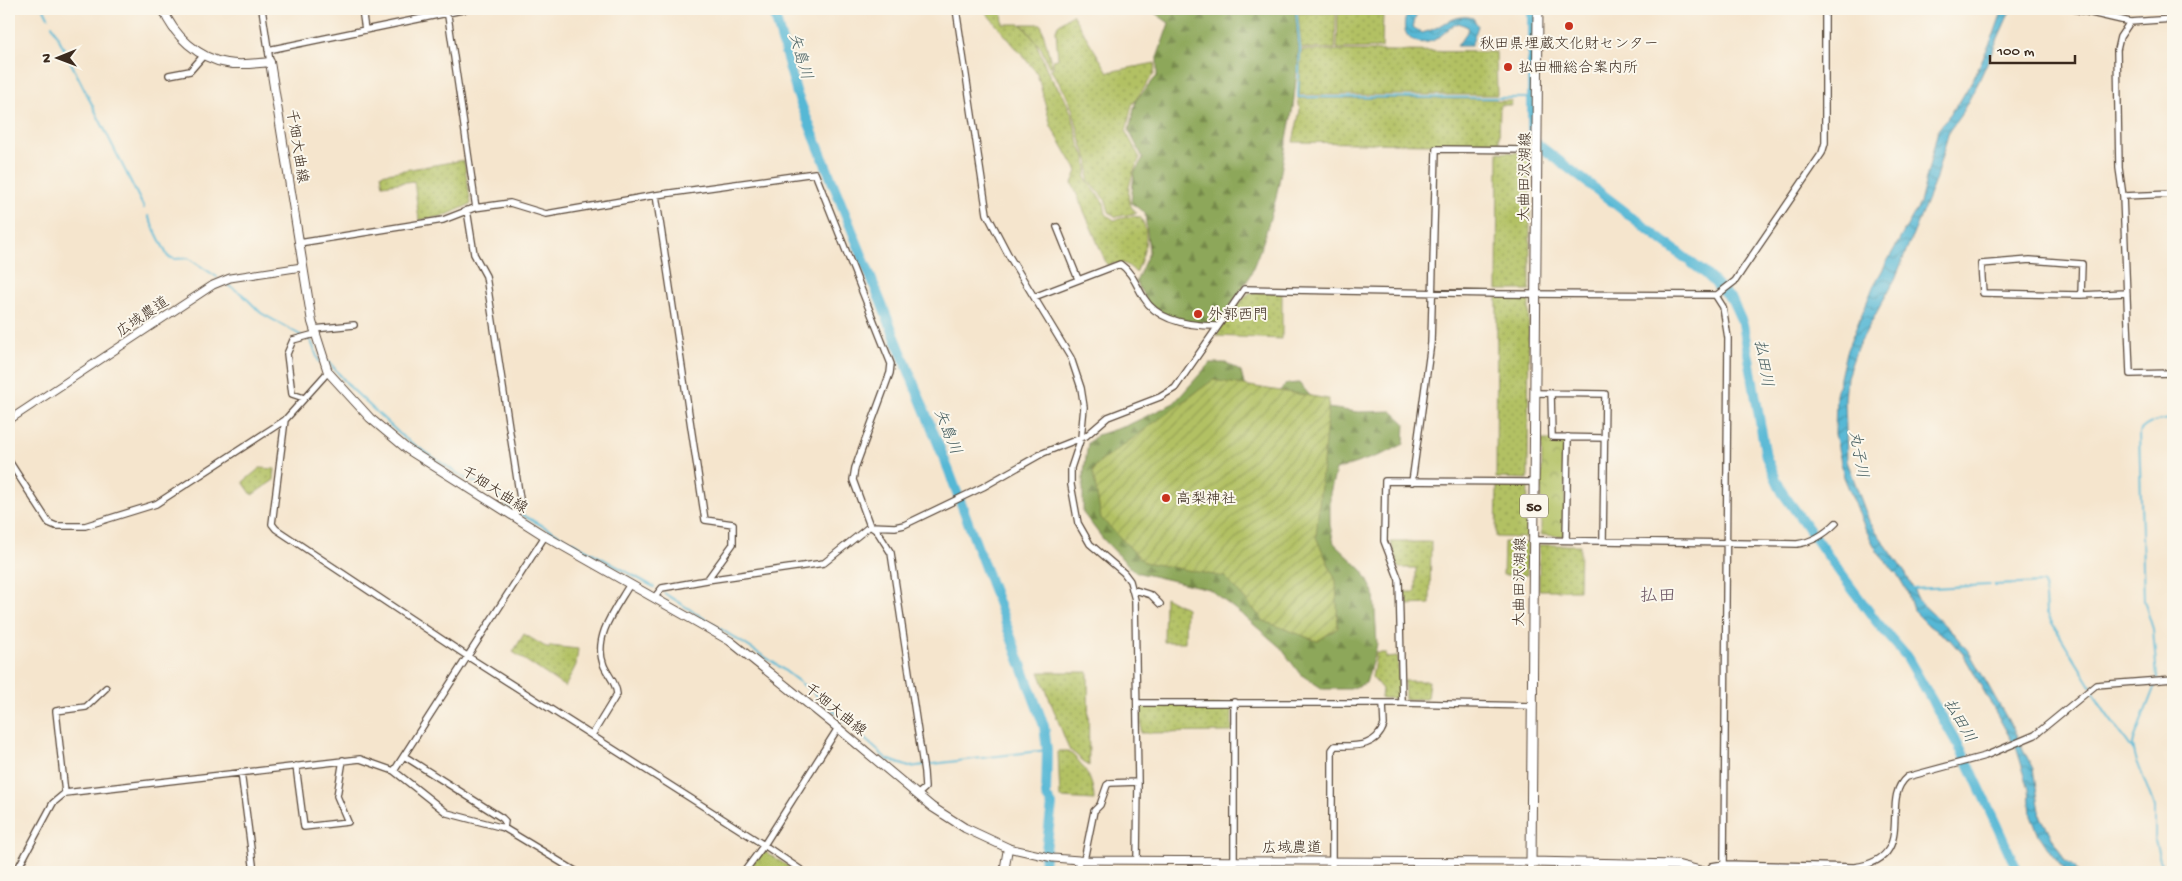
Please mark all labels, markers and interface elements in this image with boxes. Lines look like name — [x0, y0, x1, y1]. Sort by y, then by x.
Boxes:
marker: 秋田県埋蔵文化財センター — [1563, 20, 1575, 32]
water label: 矢島川 — [783, 31, 815, 83]
north arrow — [32, 32, 82, 82]
scale bar — [1990, 32, 2074, 64]
place label: 秋田県埋蔵文化財センター — [1479, 35, 1659, 54]
text: 100 m — [1996, 43, 2035, 61]
text: N — [39, 53, 56, 63]
place label: 払田柵総合案内所 — [1518, 59, 1638, 78]
marker: 払田柵総合案内所 — [1502, 61, 1514, 73]
street label: 千畑大曲線 — [281, 108, 312, 185]
street label: 大曲田沢湖線 — [1515, 132, 1536, 222]
street label: 広域農道 — [113, 293, 173, 342]
place label: 外郭西門 — [1208, 306, 1268, 325]
marker: 外郭西門 — [1192, 308, 1204, 320]
water label: 払田川 — [1748, 338, 1776, 389]
water label: 矢島川 — [928, 406, 964, 458]
water label: 丸子川 — [1843, 429, 1871, 480]
street label: 千畑大曲線 — [457, 462, 531, 518]
place label: 高梨神社 — [1176, 490, 1236, 509]
marker: 高梨神社 — [1160, 492, 1172, 504]
road number: 50 — [1520, 494, 1548, 518]
street label: 大曲田沢湖線 — [1510, 537, 1531, 627]
district label: 払田 — [1640, 586, 1676, 608]
street label: 千畑大曲線 — [800, 679, 870, 741]
water label: 払田川 — [1938, 696, 1979, 747]
street label: 広域農道 — [1262, 839, 1322, 858]

